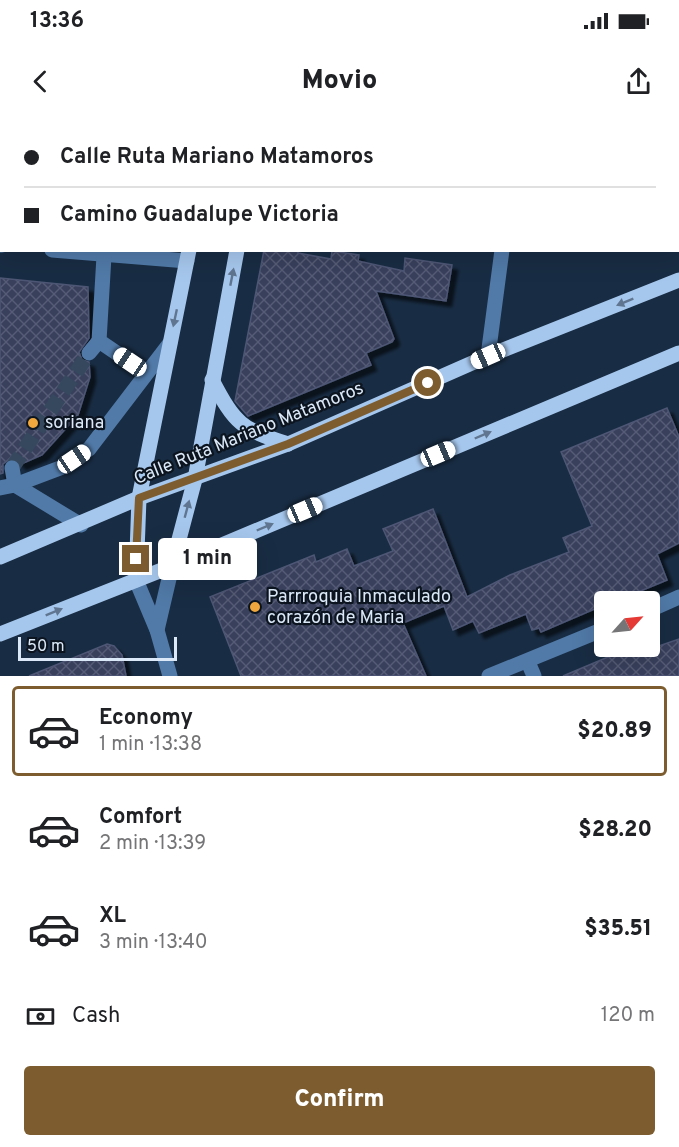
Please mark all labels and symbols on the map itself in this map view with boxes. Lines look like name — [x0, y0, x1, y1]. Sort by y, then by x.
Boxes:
one-way arrow — [228, 267, 237, 286]
one-way arrow — [615, 297, 633, 307]
one-way arrow — [170, 309, 179, 328]
car — [468, 340, 508, 372]
car — [110, 344, 150, 380]
route start — [414, 369, 441, 396]
street label: Calle Ruta Mariano Matamoros — [131, 377, 367, 491]
place label: soriana — [45, 412, 104, 435]
marker: soriana — [26, 416, 40, 430]
one-way arrow — [475, 430, 493, 440]
car — [418, 439, 458, 469]
car — [54, 441, 94, 477]
car — [285, 495, 325, 525]
one-way arrow — [183, 500, 192, 518]
one-way arrow — [256, 522, 274, 532]
callout: 1 min — [157, 538, 256, 580]
route end — [122, 545, 149, 572]
place label: Parrroquia Inmaculado corazón de Maria — [267, 586, 451, 630]
north arrow — [594, 591, 660, 657]
marker: Parrroquia Inmaculado corazón de Maria — [248, 600, 262, 614]
one-way arrow — [46, 607, 64, 617]
scale bar — [18, 634, 177, 662]

